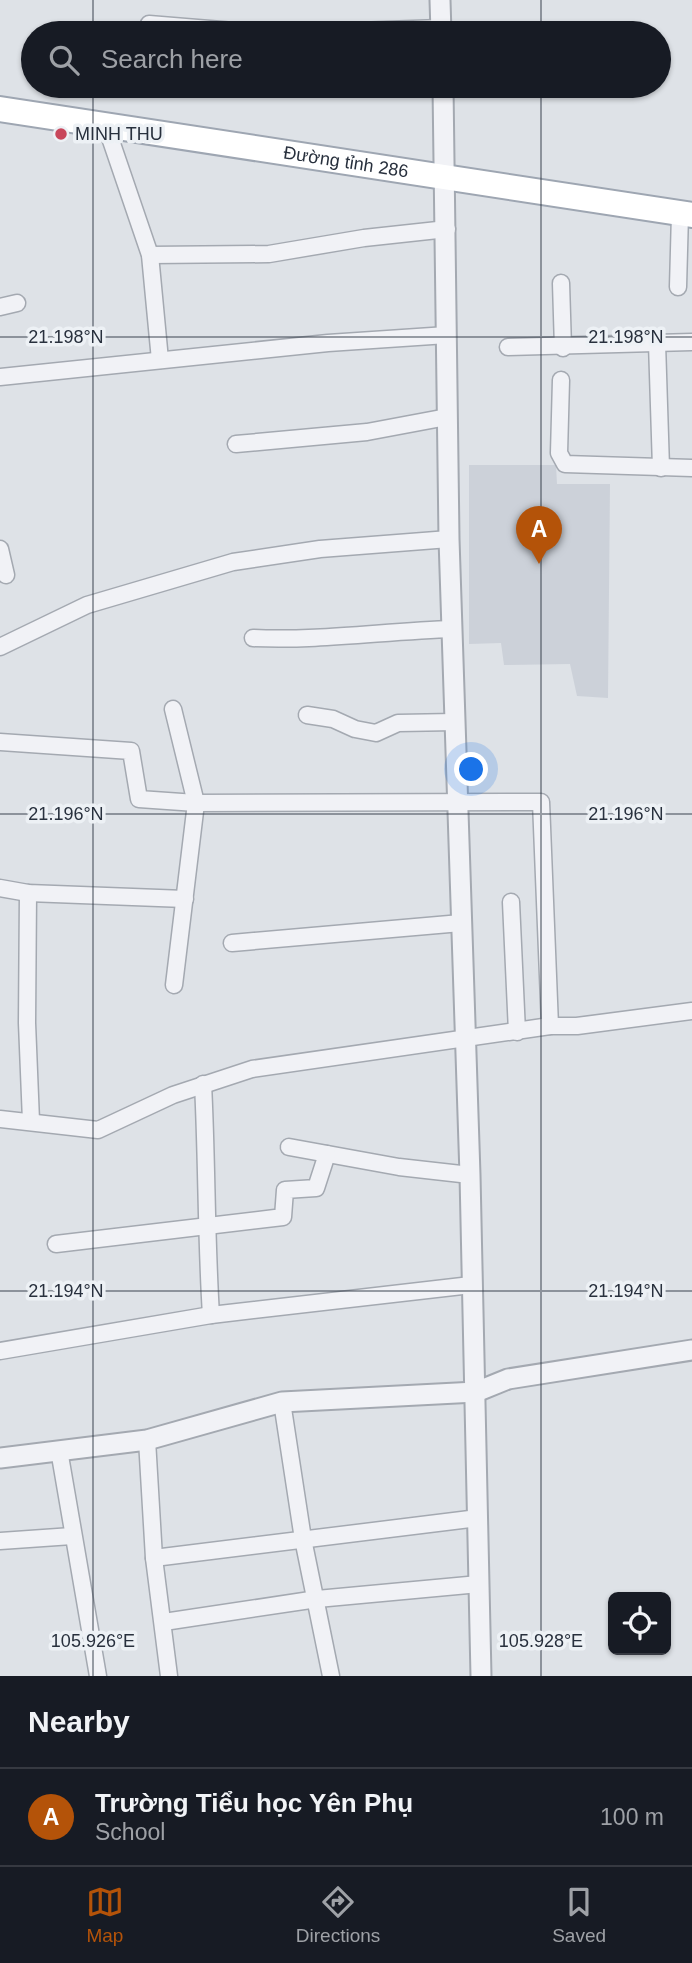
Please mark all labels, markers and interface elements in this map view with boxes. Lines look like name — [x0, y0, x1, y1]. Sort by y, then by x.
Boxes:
search box — [21, 21, 671, 98]
icon: search — [45, 41, 83, 79]
text: Search here — [101, 44, 243, 74]
place label: MINH THU — [75, 124, 163, 144]
marker: MINH THU — [53, 126, 69, 142]
street label: Đường tỉnh 286 — [282, 143, 410, 181]
text: 21.198°N — [28, 327, 104, 347]
text: 21.198°N — [588, 327, 664, 347]
pin: A — [516, 506, 562, 564]
your location — [454, 752, 488, 786]
text: 21.196°N — [28, 804, 104, 824]
text: 21.196°N — [588, 804, 664, 824]
text: 21.194°N — [28, 1281, 104, 1301]
text: 21.194°N — [588, 1281, 664, 1301]
map controls — [608, 1592, 671, 1655]
button: locate — [608, 1592, 671, 1655]
text: 105.926°E — [51, 1631, 135, 1651]
text: 105.928°E — [499, 1631, 583, 1651]
text: Nearby — [28, 1705, 130, 1738]
text: Trường Tiểu học Yên Phụ — [95, 1788, 413, 1818]
text: A — [43, 1804, 59, 1830]
text: 100 m — [600, 1804, 664, 1830]
text: School — [95, 1819, 165, 1845]
tab: Map — [86, 1883, 124, 1947]
tab: Directions — [296, 1883, 380, 1947]
tab: Saved — [552, 1883, 606, 1947]

